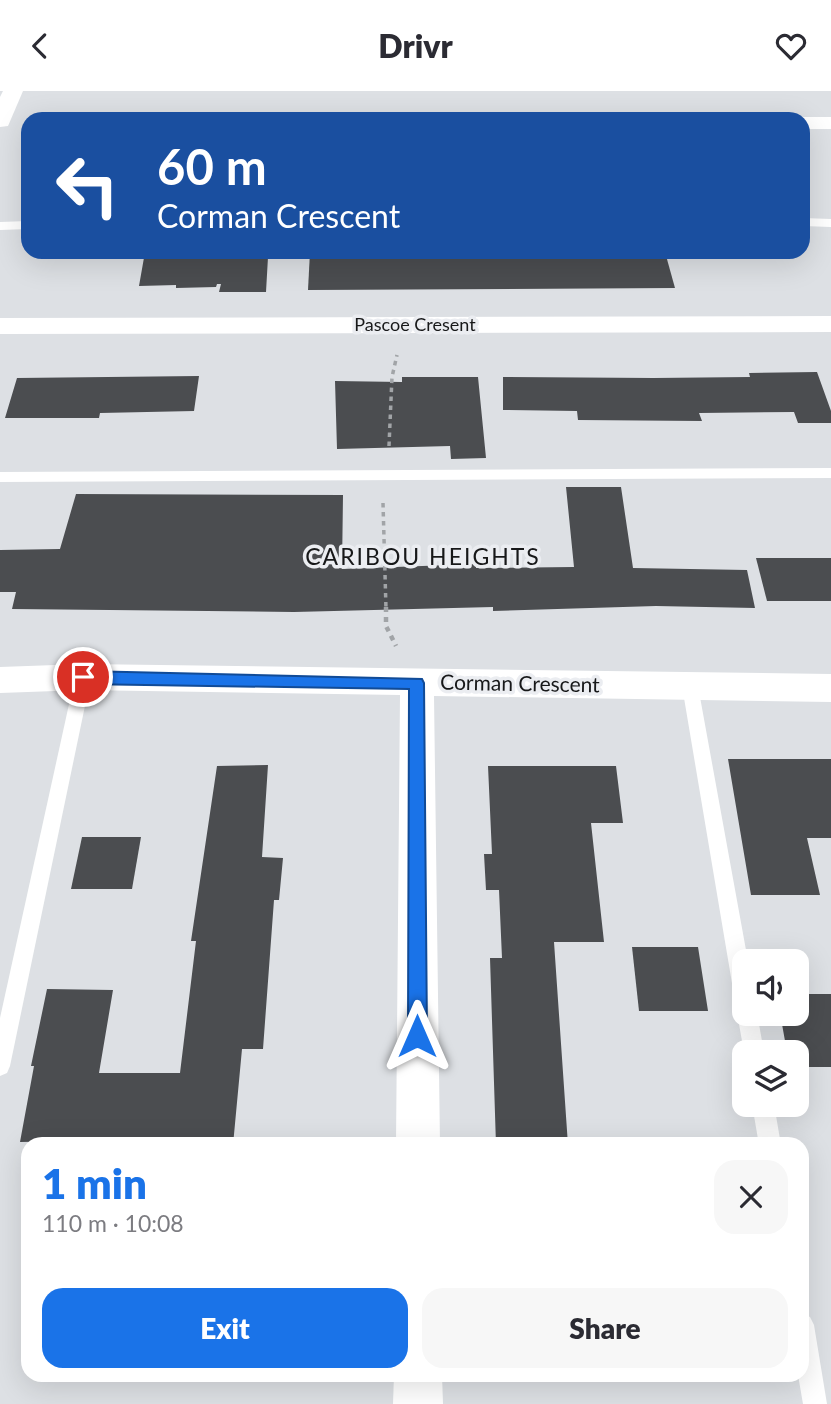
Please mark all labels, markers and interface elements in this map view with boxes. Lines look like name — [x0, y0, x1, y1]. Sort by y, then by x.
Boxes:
text: Drivr — [378, 26, 453, 65]
icon: back — [21, 27, 59, 65]
icon: heart — [772, 27, 810, 65]
text: 60 m — [157, 137, 267, 195]
icon: left — [42, 140, 133, 231]
text: Corman Crescent — [157, 196, 400, 235]
street label: Pascoe Cresent — [354, 313, 476, 335]
district label: CARIBOU HEIGHTS — [305, 542, 541, 570]
pin — [53, 647, 113, 707]
icon: arrive — [64, 658, 102, 696]
street label: Corman Crescent — [440, 669, 600, 696]
map controls — [732, 949, 809, 1117]
button: sound — [732, 949, 809, 1026]
position arrow — [380, 999, 454, 1073]
button: layers — [732, 1040, 809, 1117]
text: 1 min — [42, 1158, 147, 1208]
button: close — [714, 1160, 788, 1234]
text: 110 m · 10:08 — [42, 1209, 184, 1237]
button: Exit — [42, 1288, 408, 1368]
button: Share — [422, 1288, 788, 1368]

